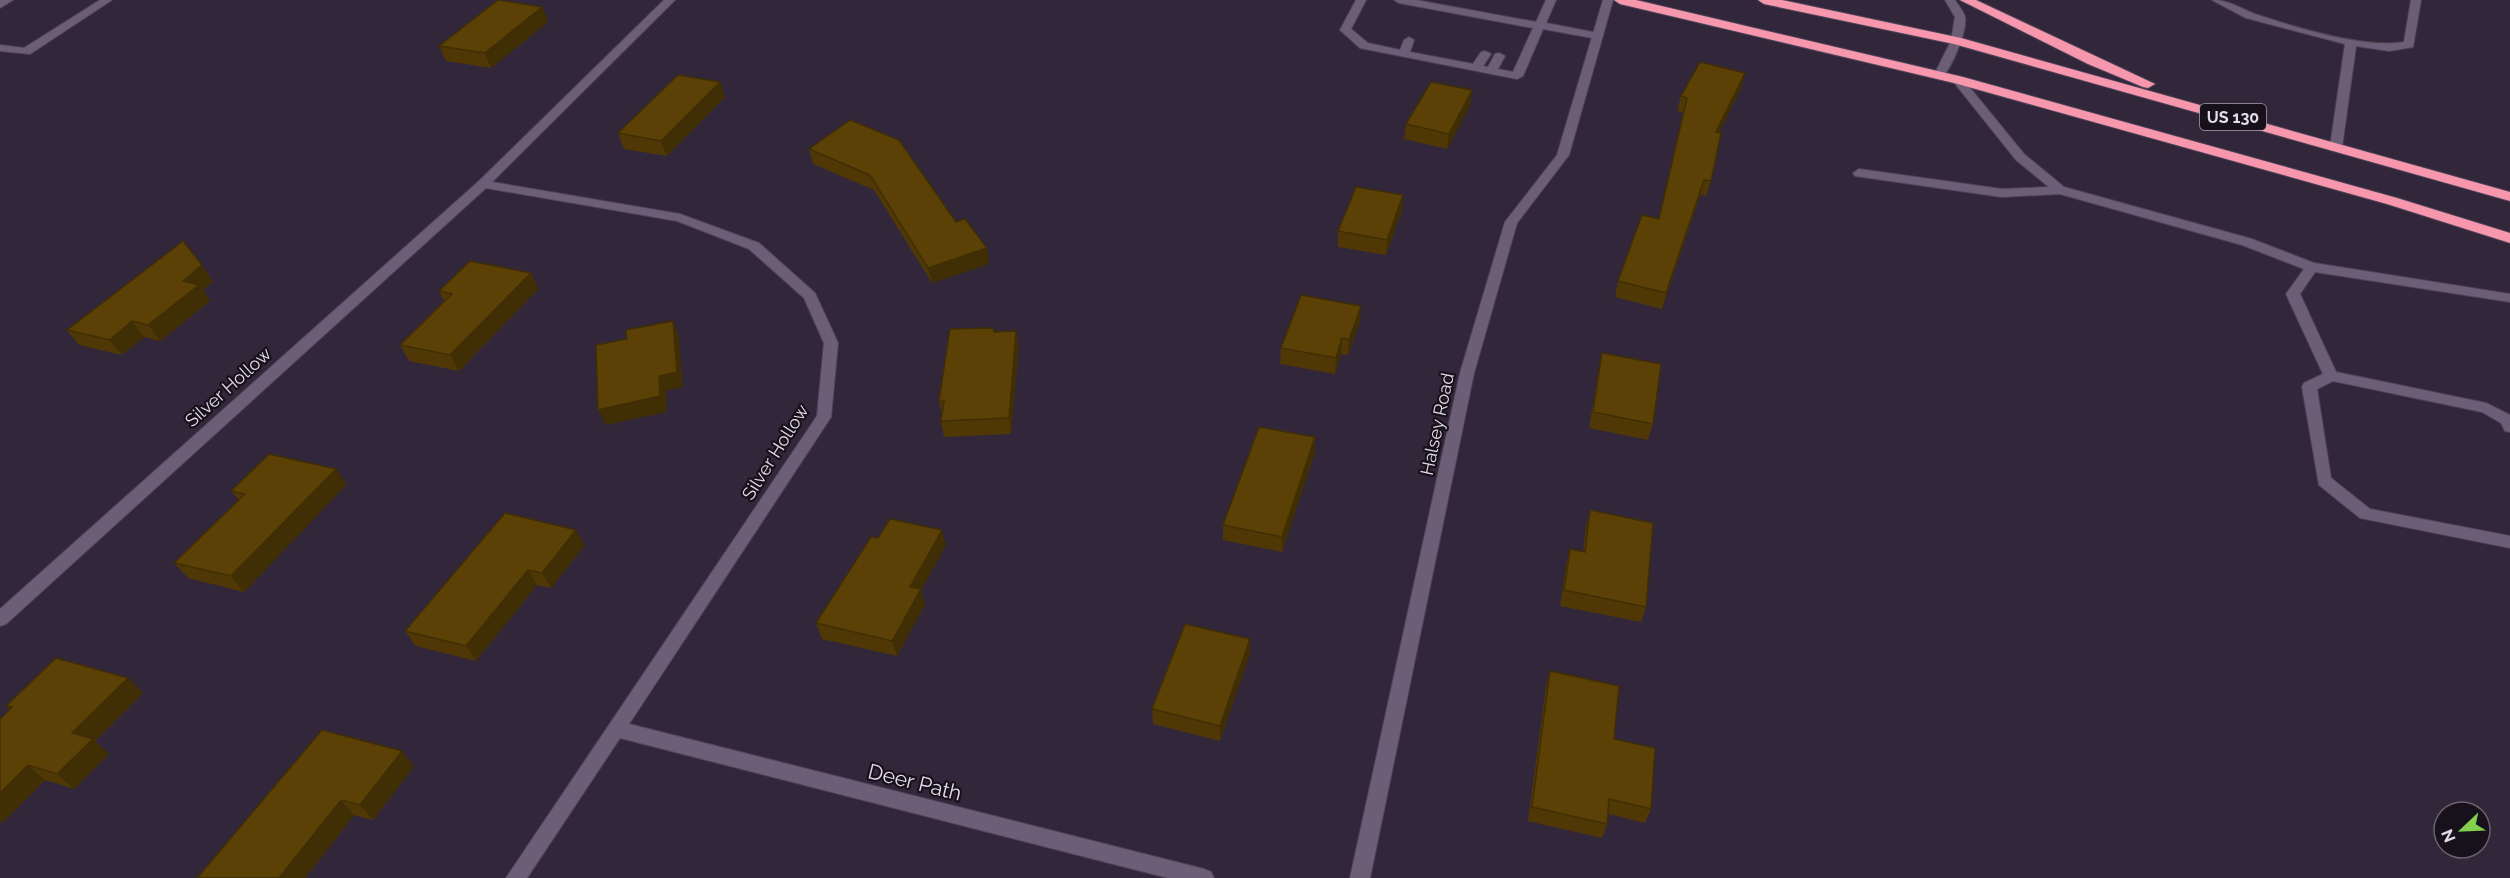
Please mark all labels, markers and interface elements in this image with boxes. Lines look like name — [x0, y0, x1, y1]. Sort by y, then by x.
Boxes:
road number: US 130 — [2200, 104, 2266, 130]
street label: Silver Hollow — [181, 343, 276, 431]
street label: Halsey Road — [1416, 371, 1458, 477]
street label: Silver Hollow — [737, 400, 813, 504]
street label: Deer Path — [866, 758, 964, 806]
north arrow — [2432, 800, 2492, 860]
text: N — [2438, 826, 2460, 845]

